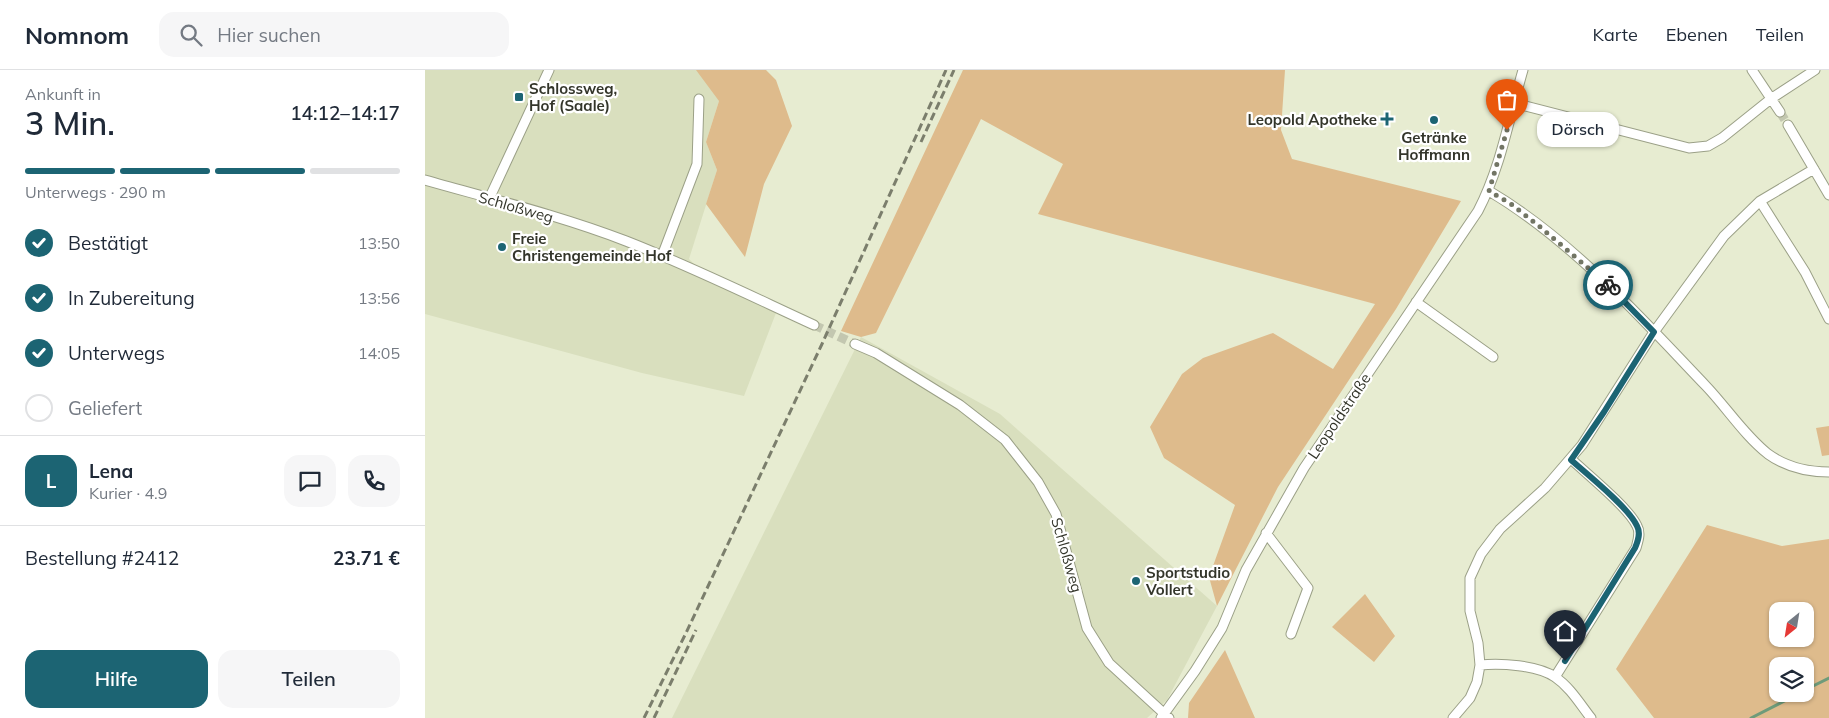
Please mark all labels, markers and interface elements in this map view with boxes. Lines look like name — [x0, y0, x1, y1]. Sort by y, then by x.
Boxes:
search box — [159, 12, 509, 57]
text: Nomnom — [25, 20, 129, 50]
icon: search — [177, 21, 205, 49]
text: Hier suchen — [217, 23, 321, 47]
text: Karte — [1592, 23, 1638, 46]
text: Ebenen — [1666, 23, 1728, 46]
text: Teilen — [1756, 23, 1804, 46]
place label: Schlossweg, Hof (Saale) — [529, 79, 617, 115]
pin — [1486, 79, 1528, 130]
text: Ankunft in — [25, 84, 101, 104]
icon: bag — [1493, 86, 1521, 114]
marker: Schlossweg, Hof (Saale) — [513, 91, 525, 103]
text: 14:12–14:17 — [290, 101, 400, 125]
text: 3 Min. — [25, 103, 115, 143]
place label: Leopold Apotheke — [1247, 110, 1377, 129]
callout: Dörsch — [1537, 112, 1619, 148]
marker: Leopold Apotheke — [1381, 113, 1393, 125]
marker: Getränke Hoffmann — [1428, 114, 1440, 126]
text: Dörsch — [1552, 119, 1604, 139]
place label: Getränke Hoffmann — [1398, 128, 1470, 164]
text: Unterwegs · 290 m — [25, 182, 166, 202]
street label: Schloßweg — [476, 187, 556, 227]
icon: check — [25, 229, 53, 257]
place label: Freie Christengemeinde Hof — [512, 229, 672, 265]
text: Bestätigt — [68, 231, 148, 255]
text: 13:50 — [358, 233, 400, 253]
marker: Freie Christengemeinde Hof — [496, 241, 508, 253]
courier — [1583, 260, 1633, 310]
icon: bike — [1594, 271, 1622, 299]
icon: check — [25, 284, 53, 312]
text: In Zubereitung — [68, 286, 195, 310]
text: 13:56 — [358, 288, 400, 308]
icon: check — [25, 339, 53, 367]
text: Unterwegs — [68, 341, 165, 365]
text: 14:05 — [358, 343, 400, 363]
street label: Leopoldstraße — [1303, 369, 1375, 463]
text: Geliefert — [68, 396, 142, 420]
button: chat — [284, 455, 336, 507]
button: phone — [348, 455, 400, 507]
text: Lena — [89, 459, 133, 483]
text: L — [46, 469, 56, 493]
text: Kurier · 4.9 — [89, 483, 167, 503]
street label: Schloßweg — [1047, 515, 1087, 595]
text: Bestellung #2412 — [25, 546, 179, 570]
text: 23.71 € — [333, 546, 400, 570]
place label: Sportstudio Vollert — [1145, 563, 1230, 599]
marker: Sportstudio Vollert — [1130, 575, 1142, 587]
north arrow — [1769, 602, 1814, 648]
map controls — [1769, 602, 1814, 702]
pin — [1544, 610, 1586, 661]
icon: home — [1551, 617, 1579, 645]
button: Hilfe — [25, 650, 208, 708]
button: Teilen — [218, 650, 400, 708]
button: layers — [1769, 657, 1814, 702]

